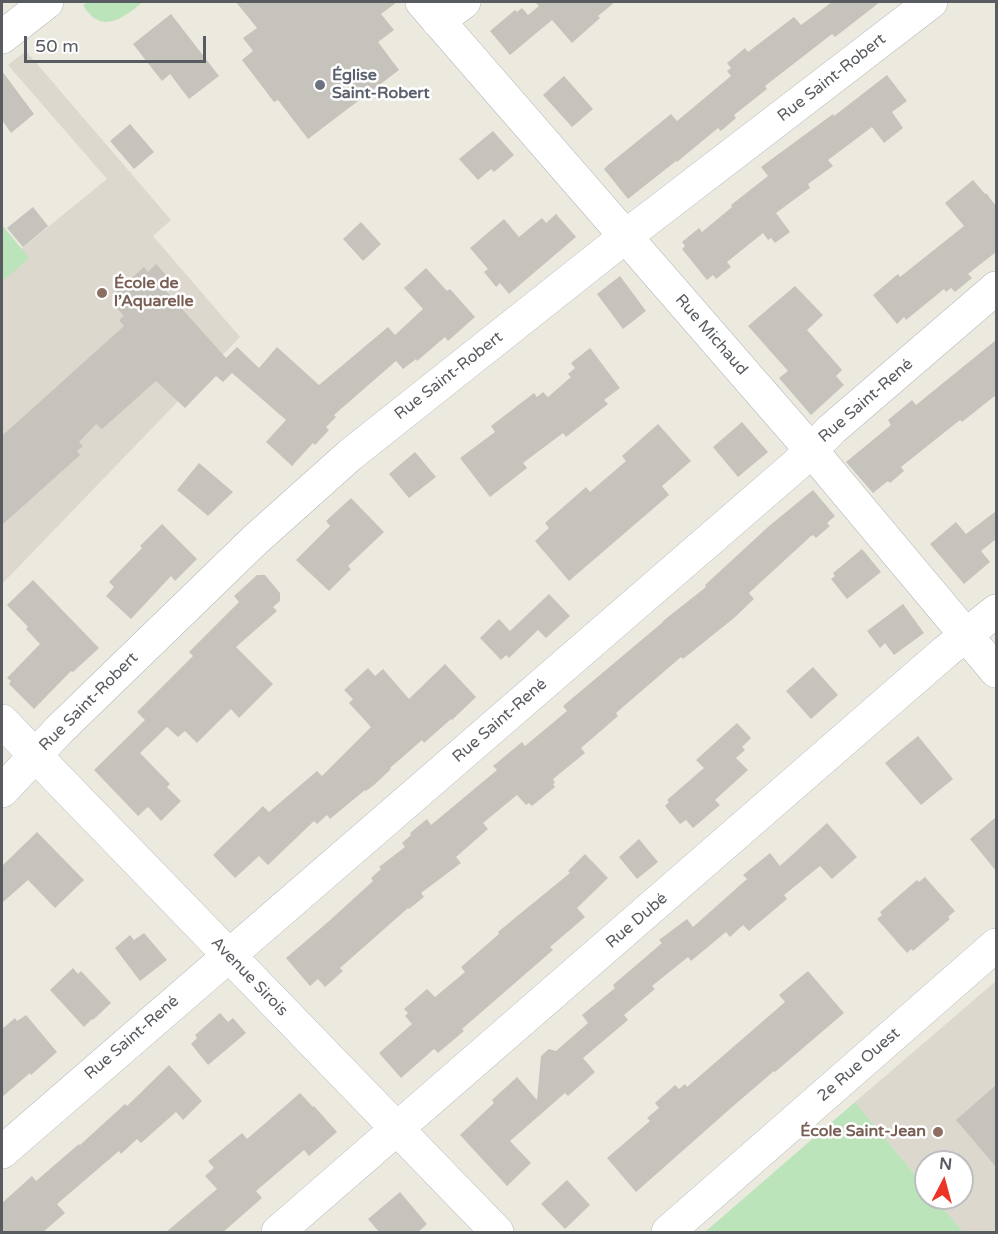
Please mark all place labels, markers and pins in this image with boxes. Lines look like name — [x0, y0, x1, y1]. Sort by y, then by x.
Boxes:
place label: Église Saint-Robert — [332, 66, 430, 104]
marker: Église Saint-Robert — [313, 78, 327, 92]
place label: École de l’Aquarelle — [114, 274, 194, 312]
marker: École de l’Aquarelle — [95, 286, 109, 300]
place label: École Saint-Jean — [800, 1122, 926, 1142]
marker: École Saint-Jean — [931, 1125, 945, 1139]

